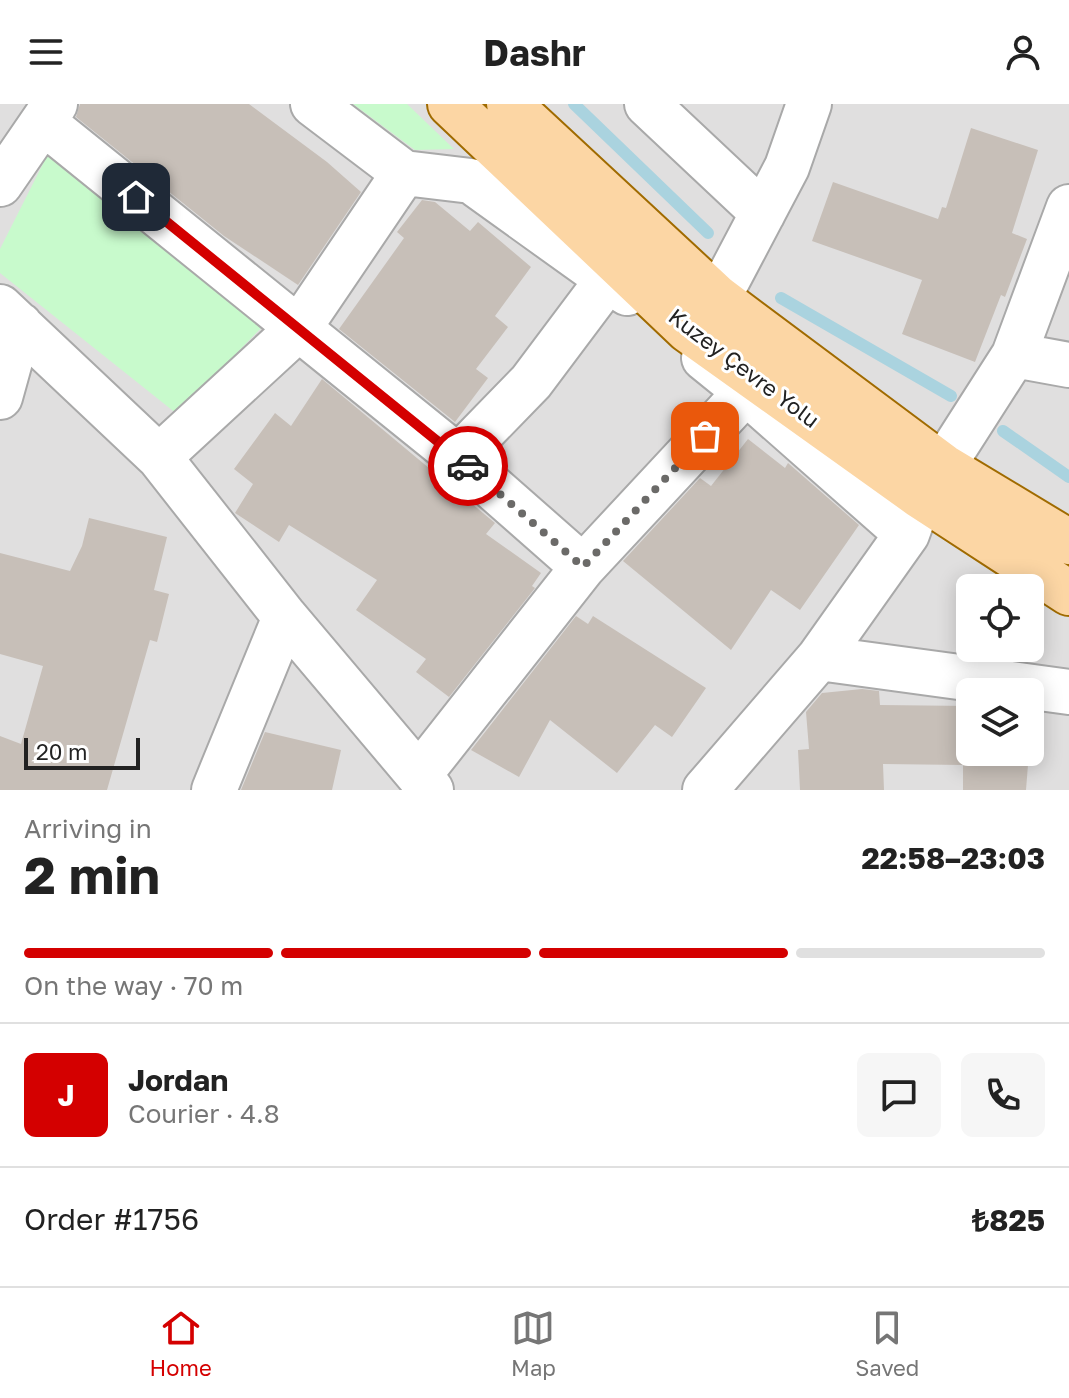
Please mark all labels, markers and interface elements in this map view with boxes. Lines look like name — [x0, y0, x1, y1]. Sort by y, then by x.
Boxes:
icon: menu — [24, 30, 68, 74]
icon: person — [1001, 30, 1045, 74]
text: Dashr — [483, 31, 586, 74]
pin — [102, 163, 170, 231]
icon: home — [114, 175, 158, 219]
street label: Kuzey Çevre Yolu — [664, 302, 825, 433]
pin — [671, 402, 739, 470]
icon: bag — [683, 414, 727, 458]
courier — [428, 426, 508, 506]
icon: car — [446, 444, 490, 488]
map controls — [956, 574, 1044, 766]
button: locate — [956, 574, 1044, 662]
button: layers — [956, 678, 1044, 766]
scale bar — [24, 734, 140, 770]
text: 20 m — [36, 738, 87, 765]
text: Arriving in — [24, 813, 152, 844]
text: 22:58–23:03 — [861, 840, 1045, 876]
text: 2 min — [24, 843, 160, 905]
text: On the way · 70 m — [24, 970, 243, 1001]
button: chat — [857, 1053, 941, 1137]
button: phone — [961, 1053, 1045, 1137]
text: Jordan — [128, 1062, 228, 1098]
text: J — [57, 1077, 75, 1113]
text: Courier · 4.8 — [128, 1098, 280, 1129]
text: Order #1756 — [24, 1201, 199, 1237]
text: ₺825 — [972, 1202, 1045, 1238]
tab: Home — [150, 1306, 212, 1381]
tab: Map — [511, 1306, 556, 1381]
tab: Saved — [855, 1306, 919, 1381]

